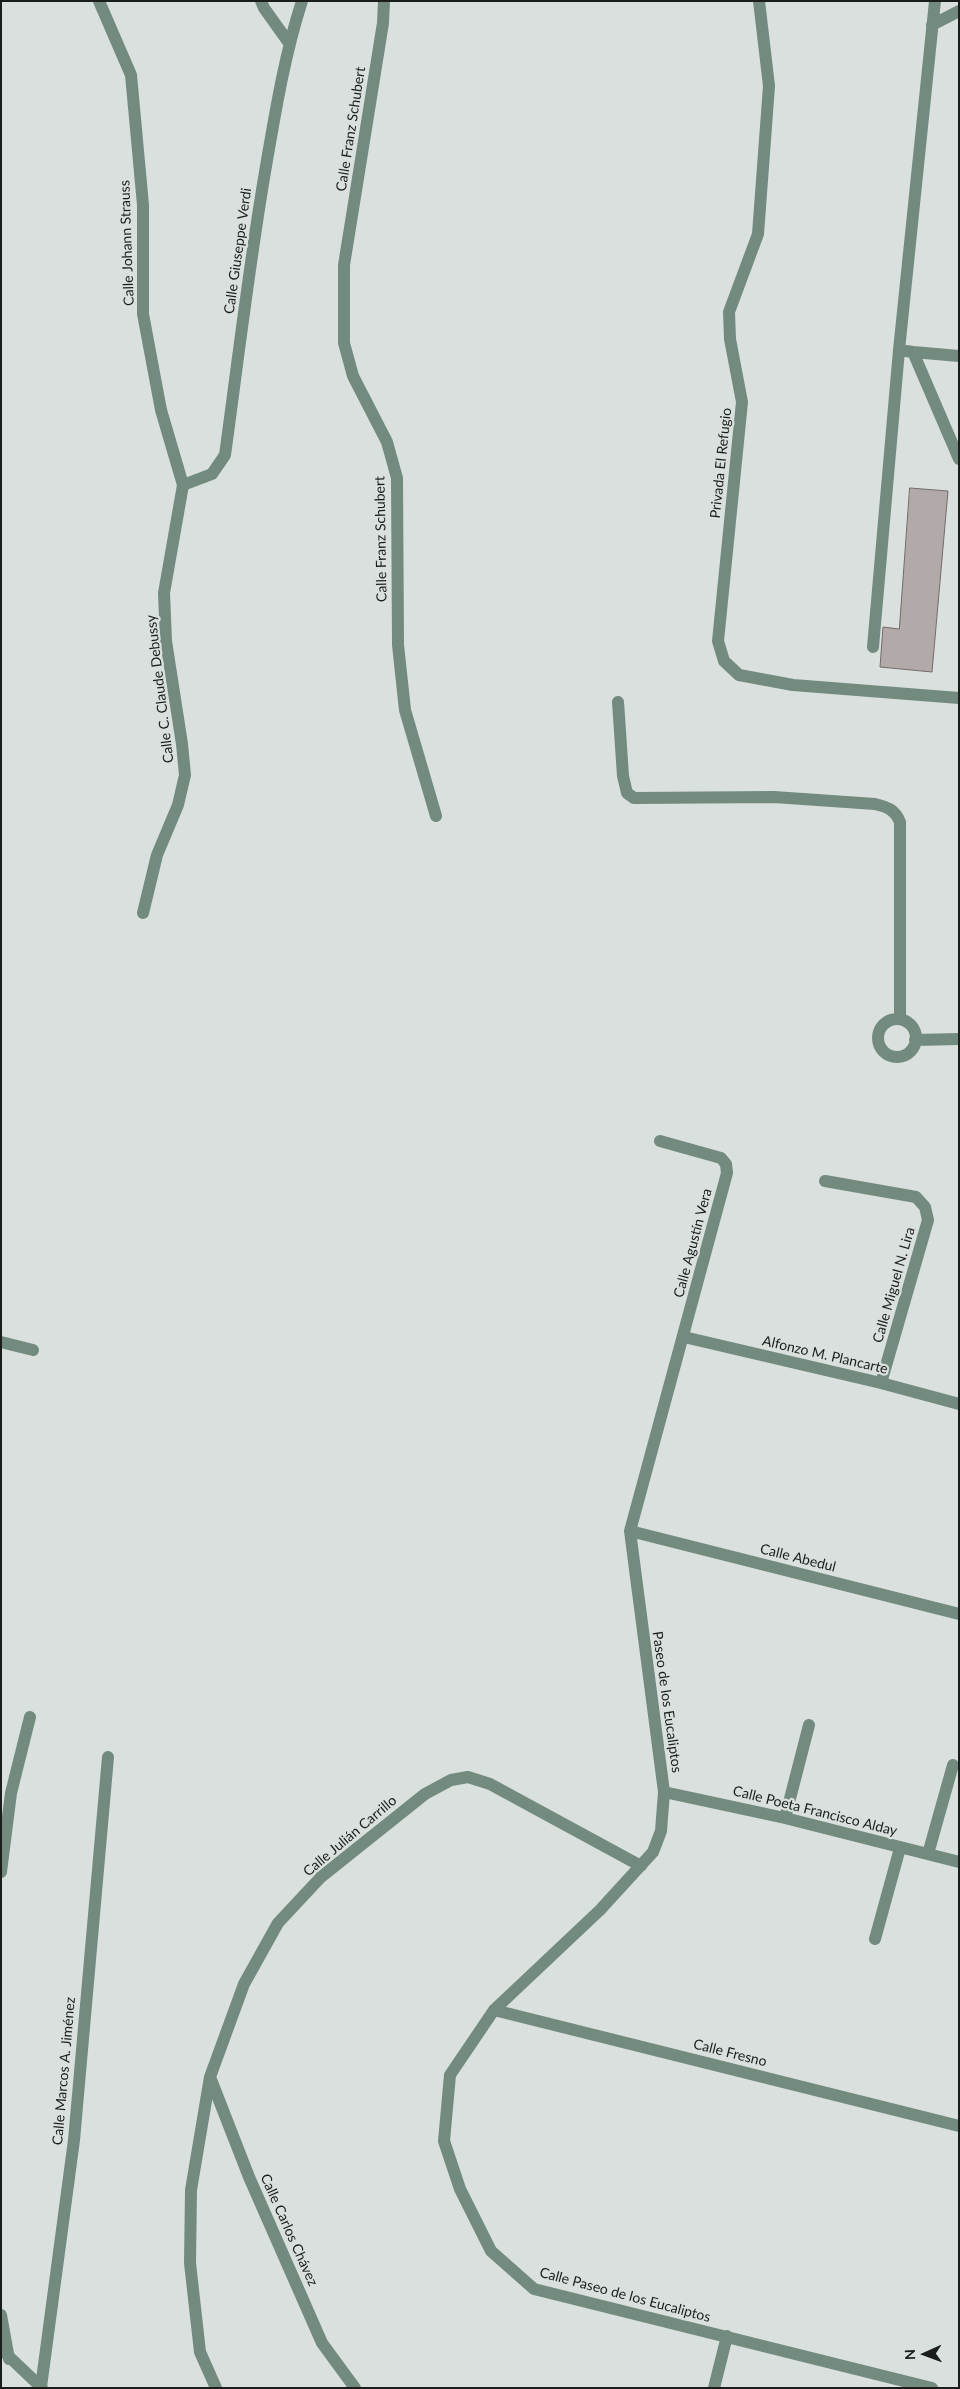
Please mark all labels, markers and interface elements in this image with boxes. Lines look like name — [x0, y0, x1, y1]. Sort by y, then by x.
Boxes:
street label: Calle Franz Schubert — [333, 65, 369, 193]
street label: Calle Johann Strauss — [116, 180, 138, 306]
street label: Calle Giuseppe Verdi — [221, 187, 255, 315]
street label: Privada El Refugio — [707, 407, 735, 519]
street label: Calle Franz Schubert — [372, 476, 390, 602]
street label: Calle C. Claude Debussy — [143, 614, 177, 764]
street label: Calle Agustín Vera — [670, 1187, 716, 1299]
street label: Calle Miguel N. Lira — [869, 1225, 919, 1345]
street label: Alfonzo M. Plancarte — [761, 1332, 889, 1378]
street label: Calle Abedul — [758, 1540, 838, 1576]
street label: Paseo de los Eucaliptos — [649, 1630, 685, 1774]
street label: Calle Poeta Francisco Alday — [731, 1782, 899, 1840]
street label: Calle Julián Carrillo — [300, 1792, 400, 1880]
street label: Calle Marcos A. Jiménez — [49, 1996, 79, 2146]
street label: Calle Fresno — [691, 2036, 769, 2070]
street label: Calle Carlos Chávez — [257, 2171, 321, 2289]
street label: Calle Paseo de los Eucaliptos — [538, 2264, 712, 2326]
north arrow — [900, 2329, 950, 2379]
text: N — [901, 2349, 918, 2360]

